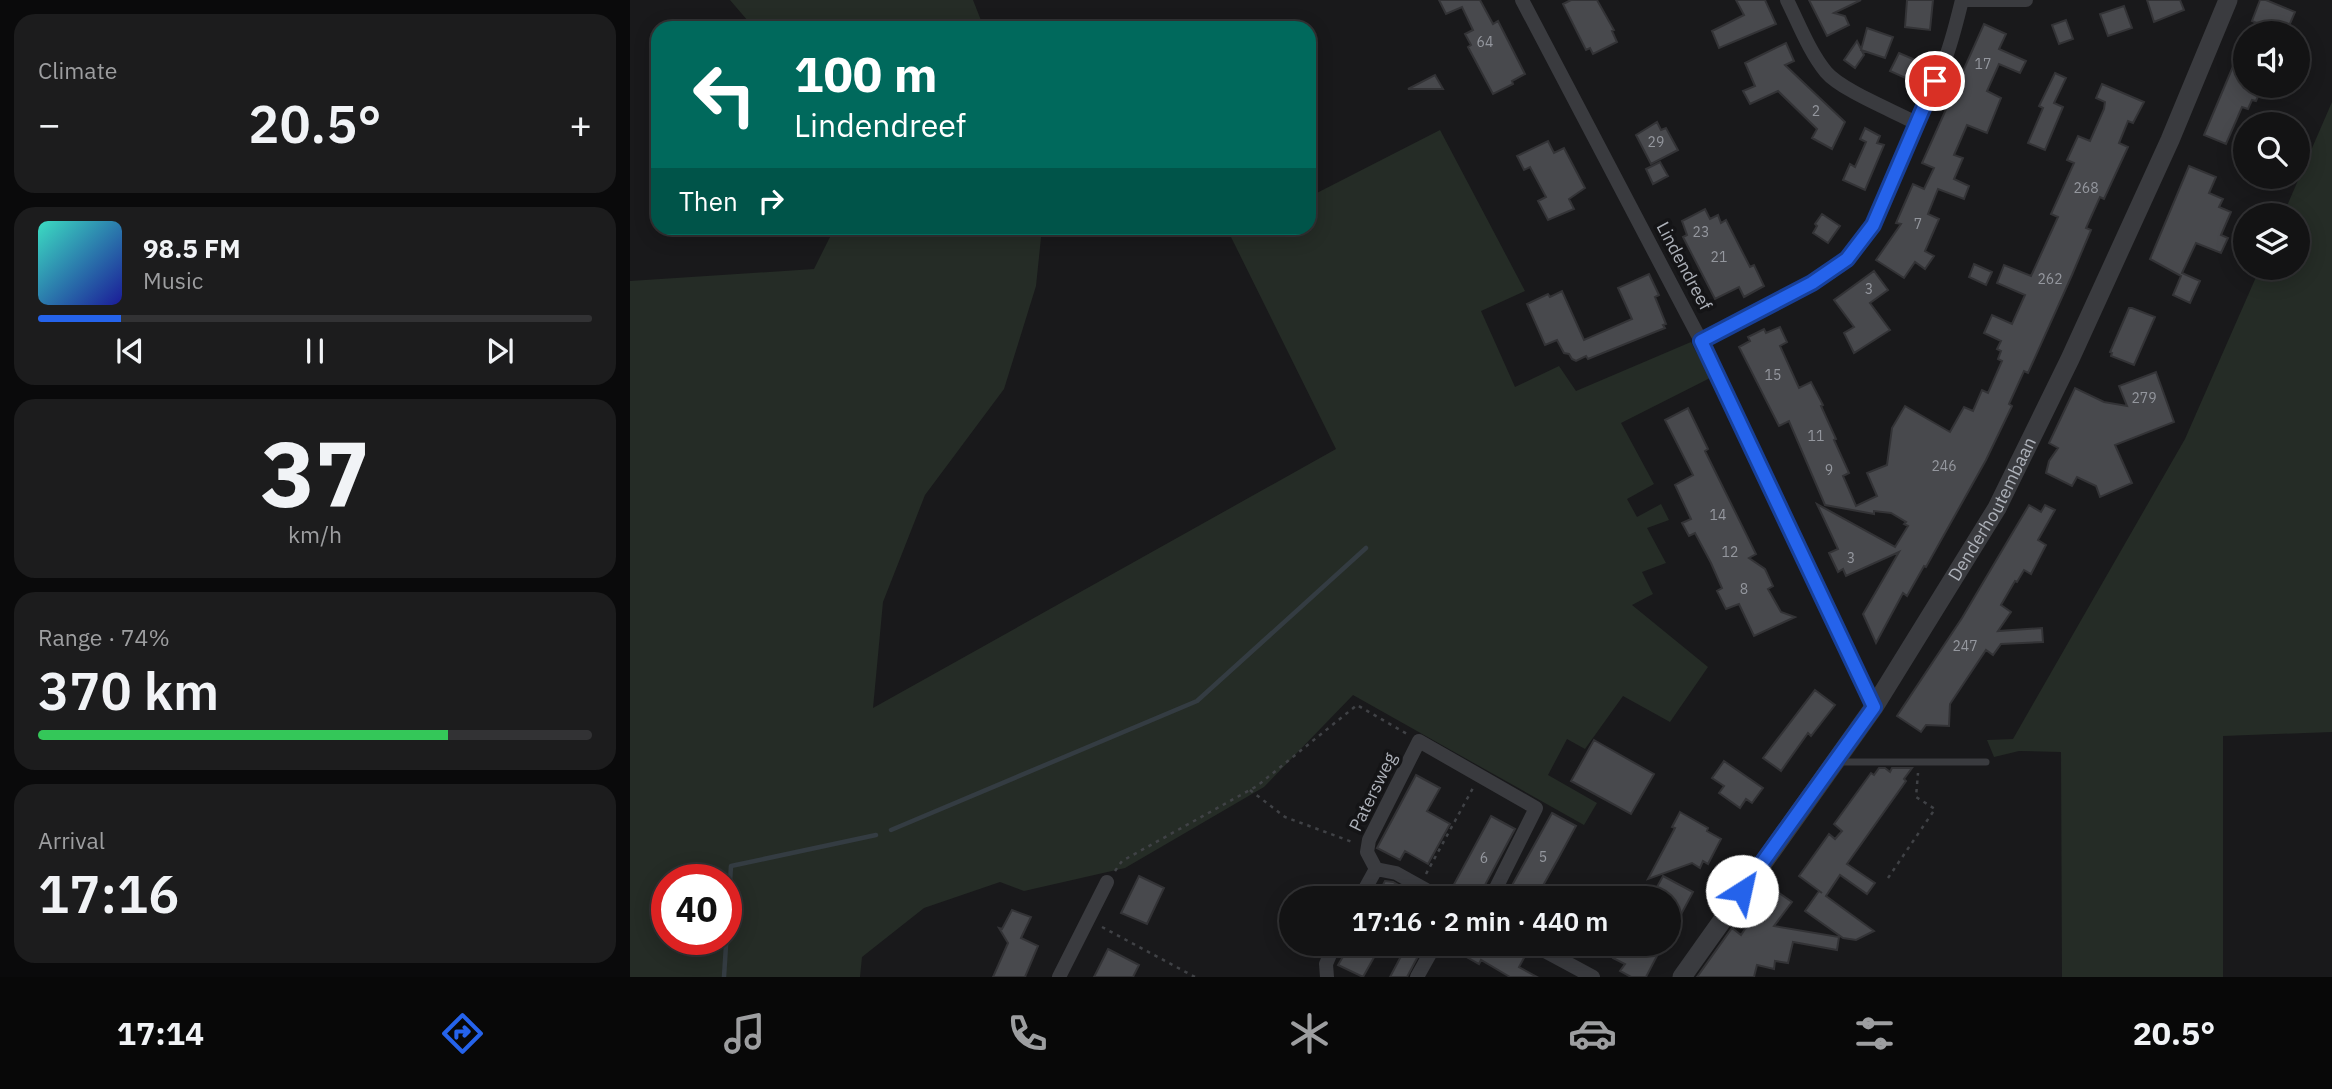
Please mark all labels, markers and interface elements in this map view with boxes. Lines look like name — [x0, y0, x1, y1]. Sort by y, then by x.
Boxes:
map controls — [2233, 21, 2310, 280]
button: sound — [2233, 21, 2310, 98]
house number: 64 — [1477, 33, 1493, 51]
text: 100 m — [794, 42, 938, 105]
icon: left — [679, 49, 770, 140]
pin — [1905, 51, 1965, 111]
text: Climate — [38, 55, 117, 85]
house number: 17 — [1975, 55, 1991, 73]
icon: arrive — [1916, 62, 1954, 100]
text: 20.5° — [248, 90, 382, 157]
text: − — [38, 99, 61, 148]
text: + — [569, 99, 592, 148]
house number: 2 — [1812, 102, 1820, 120]
text: Lindendreef — [794, 104, 966, 146]
button: search — [2233, 112, 2310, 189]
house number: 29 — [1648, 133, 1664, 151]
house number: 268 — [2073, 179, 2099, 197]
icon: right — [752, 182, 790, 220]
text: Then — [679, 184, 738, 218]
button: layers — [2233, 203, 2310, 280]
house number: 7 — [1914, 215, 1922, 233]
street label: Lindendreef — [1652, 218, 1717, 314]
house number: 23 — [1693, 223, 1709, 241]
text: 98.5 FM — [143, 231, 241, 265]
house number: 21 — [1711, 248, 1727, 266]
text: Music — [143, 265, 203, 295]
house number: 262 — [2037, 270, 2063, 288]
house number: 3 — [1865, 280, 1873, 298]
icon: previous — [111, 332, 149, 370]
icon: pause — [296, 332, 334, 370]
icon: next — [481, 332, 519, 370]
house number: 15 — [1765, 366, 1781, 384]
house number: 279 — [2131, 389, 2157, 407]
text: 37 — [260, 414, 370, 532]
house number: 11 — [1808, 427, 1824, 445]
street label: Denderhoutembaan — [1943, 433, 2041, 585]
house number: 246 — [1931, 457, 1957, 475]
house number: 9 — [1825, 461, 1833, 479]
house number: 14 — [1710, 506, 1726, 524]
text: km/h — [288, 519, 342, 549]
house number: 12 — [1722, 543, 1738, 561]
house number: 3 — [1847, 549, 1855, 567]
house number: 8 — [1740, 580, 1748, 598]
text: Range · 74% — [38, 622, 170, 652]
house number: 247 — [1952, 637, 1978, 655]
text: 370 km — [38, 657, 219, 724]
street label: Patersweg — [1344, 748, 1402, 835]
text: Arrival — [38, 825, 105, 855]
house number: 5 — [1539, 848, 1547, 866]
house number: 6 — [1480, 849, 1488, 867]
position arrow — [1705, 854, 1779, 928]
text: 17:16 — [38, 860, 179, 927]
speed limit sign: 40 — [651, 864, 742, 955]
text: 17:16 · 2 min · 440 m — [1352, 904, 1608, 938]
icon: directions — [438, 1009, 487, 1058]
icon: music — [720, 1009, 769, 1058]
icon: phone — [1003, 1009, 1052, 1058]
icon: climate — [1285, 1009, 1334, 1058]
icon: car — [1568, 1009, 1617, 1058]
icon: filters — [1850, 1009, 1899, 1058]
text: 17:14 — [117, 1012, 204, 1054]
text: 20.5° — [2133, 1012, 2215, 1054]

